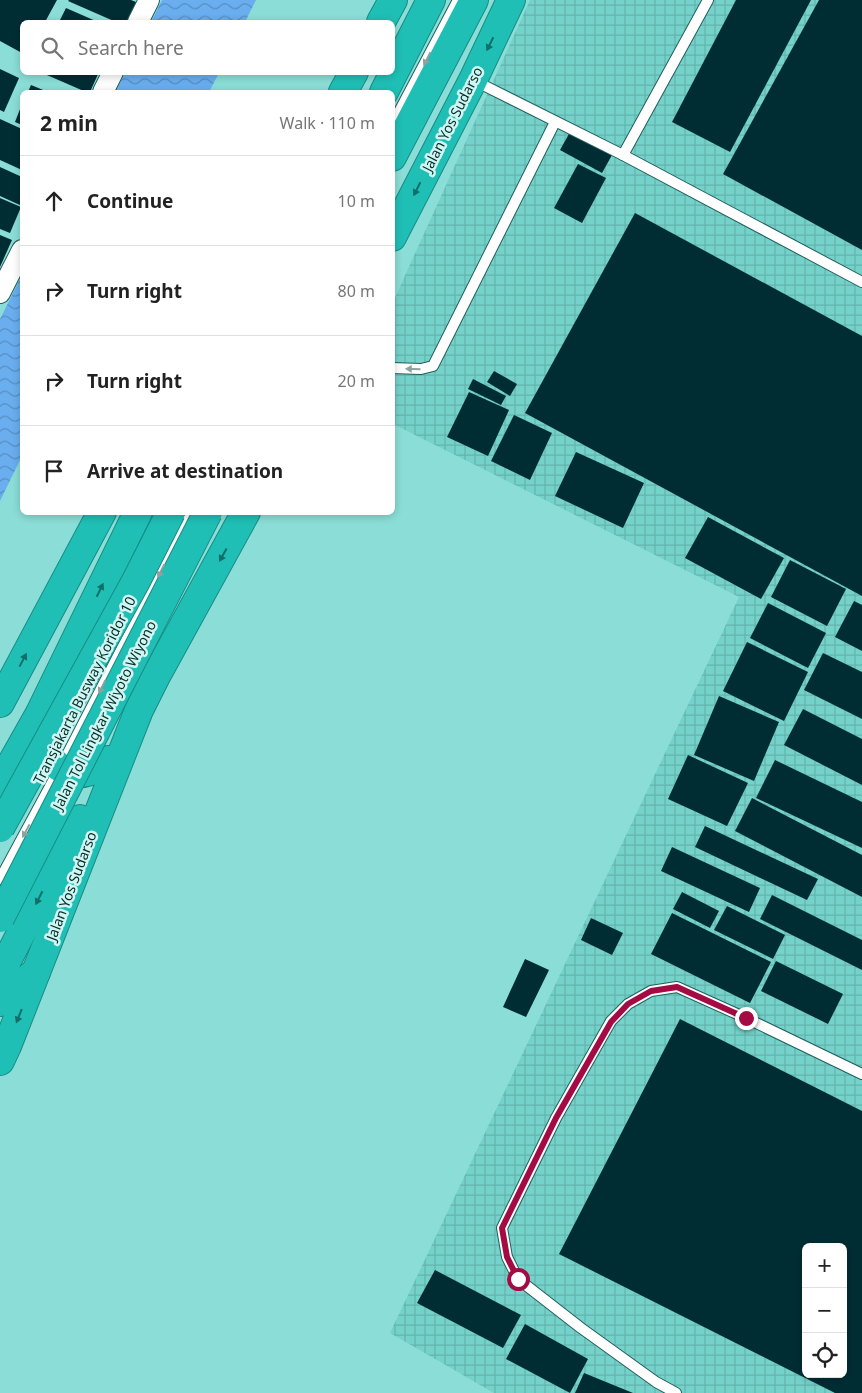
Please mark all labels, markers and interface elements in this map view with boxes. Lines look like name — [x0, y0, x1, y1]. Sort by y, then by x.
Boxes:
search box — [20, 20, 395, 75]
icon: search — [38, 34, 66, 62]
text: Search here — [78, 35, 184, 61]
one-way arrow — [485, 37, 493, 51]
one-way arrow — [423, 52, 431, 66]
street label: Jalan Yos Sudarso — [416, 63, 487, 176]
text: 2 min — [40, 109, 98, 137]
text: Walk · 110 m — [280, 112, 375, 134]
one-way arrow — [413, 182, 421, 196]
icon: ahead — [40, 187, 68, 215]
text: Continue — [87, 188, 173, 214]
text: 10 m — [338, 190, 375, 212]
icon: right — [40, 277, 68, 305]
text: Turn right — [87, 278, 182, 304]
text: 80 m — [338, 280, 375, 302]
one-way arrow — [405, 364, 421, 372]
icon: right — [40, 367, 68, 395]
text: Turn right — [87, 368, 182, 394]
text: 20 m — [338, 370, 375, 392]
icon: arrive — [40, 457, 68, 485]
text: Arrive at destination — [87, 458, 283, 484]
one-way arrow — [218, 549, 227, 562]
one-way arrow — [157, 564, 165, 579]
one-way arrow — [96, 583, 104, 597]
street label: Transjakarta Busway Koridor 10 — [28, 593, 140, 787]
street label: Jalan Tol Lingkar Wiyoto Wiyono — [47, 617, 160, 815]
one-way arrow — [19, 653, 27, 668]
one-way arrow — [98, 680, 106, 694]
one-way arrow — [22, 823, 30, 838]
street label: Jalan Yos Sudarso — [41, 829, 101, 945]
one-way arrow — [35, 890, 43, 905]
route end — [735, 1007, 758, 1030]
one-way arrow — [15, 1009, 23, 1024]
map controls — [802, 1243, 847, 1378]
button: + — [802, 1243, 847, 1288]
route start — [507, 1268, 530, 1291]
button: − — [802, 1288, 847, 1333]
button: locate — [802, 1333, 847, 1378]

